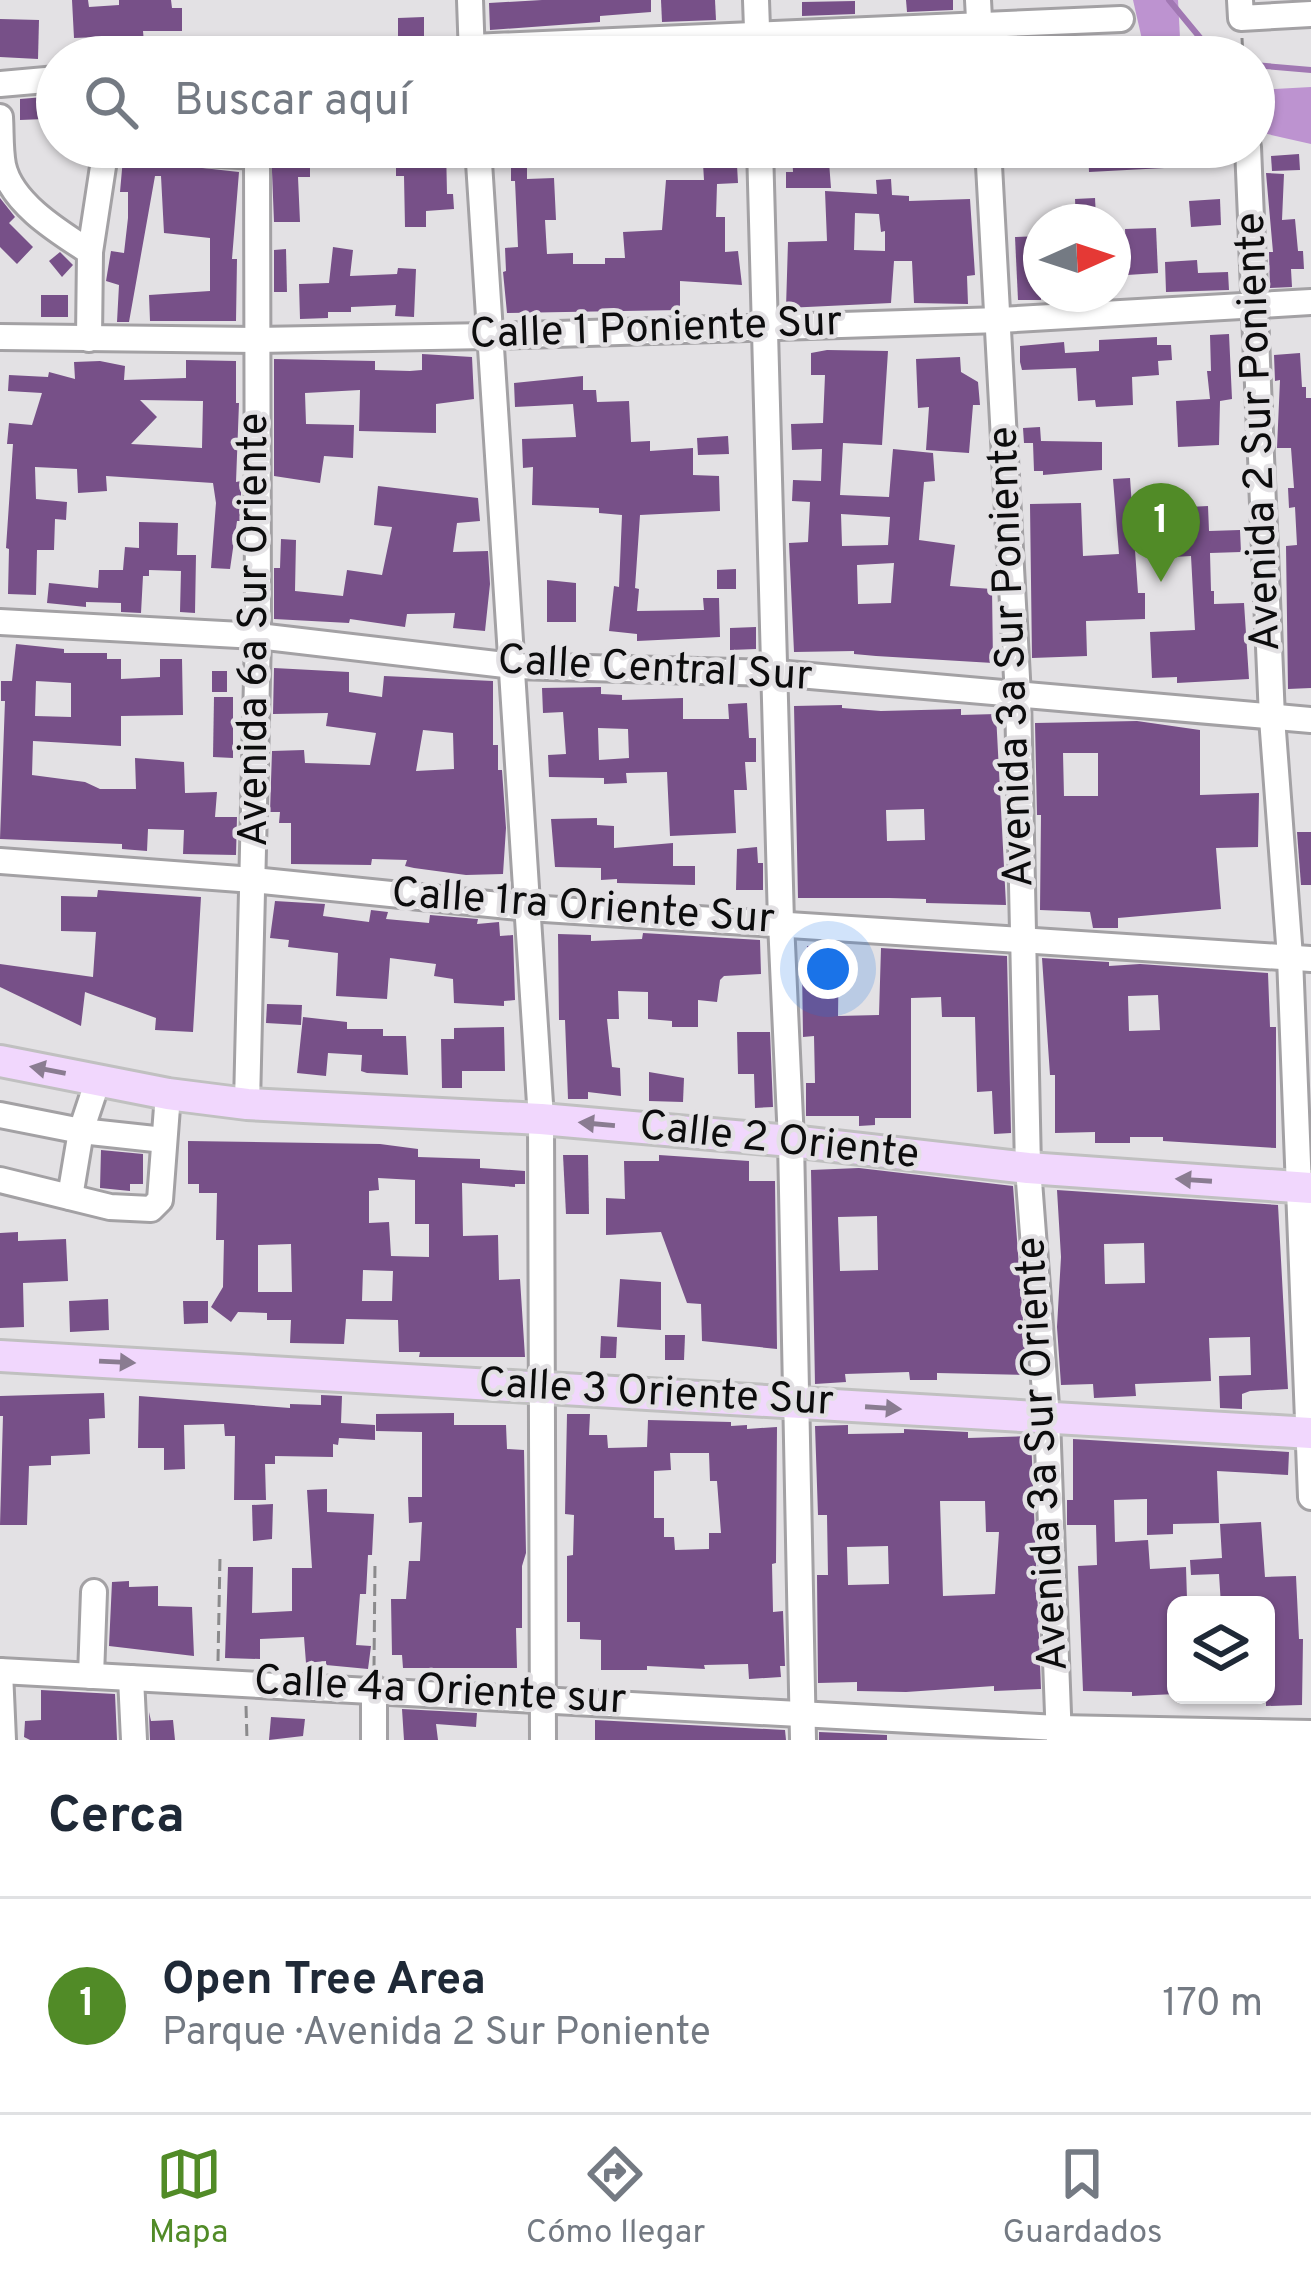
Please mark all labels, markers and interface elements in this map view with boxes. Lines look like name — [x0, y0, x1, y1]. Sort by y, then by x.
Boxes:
search box — [36, 36, 1275, 168]
icon: search — [78, 69, 144, 135]
text: Buscar aquí — [174, 74, 410, 131]
north arrow — [1023, 204, 1131, 312]
street label: Avenida 2 Sur Poniente — [1226, 211, 1294, 653]
street label: Calle 1 Poniente Sur — [469, 297, 843, 363]
street label: Avenida 6a Sur Oriente — [229, 413, 282, 847]
street label: Avenida 3a Sur Poniente — [978, 425, 1048, 889]
pin: 1 — [1122, 483, 1200, 582]
street label: Calle Central Sur — [496, 635, 814, 705]
street label: Calle 1ra Oriente Sur — [390, 868, 776, 948]
your location — [798, 939, 858, 999]
one-way arrow — [29, 1060, 67, 1079]
street label: Calle 2 Oriente — [636, 1101, 922, 1183]
one-way arrow — [578, 1114, 615, 1133]
one-way arrow — [1175, 1170, 1212, 1189]
street label: Avenida 3a Sur Oriente — [1006, 1235, 1082, 1673]
one-way arrow — [99, 1353, 136, 1372]
street label: Calle 3 Oriente Sur — [477, 1358, 835, 1430]
one-way arrow — [865, 1398, 902, 1417]
map controls — [1167, 1596, 1275, 1704]
button: layers — [1167, 1596, 1275, 1704]
street label: Calle 4a Oriente sur — [252, 1656, 628, 1728]
text: Cerca — [48, 1786, 185, 1851]
text: Open Tree Area — [162, 1953, 486, 2010]
text: 1 — [79, 1981, 95, 2030]
text: 170 m — [1162, 1981, 1263, 2030]
text: Parque · Avenida 2 Sur Poniente — [162, 2010, 711, 2059]
tab: Mapa — [149, 2141, 228, 2255]
tab: Cómo llegar — [526, 2141, 705, 2255]
tab: Guardados — [1003, 2141, 1162, 2255]

